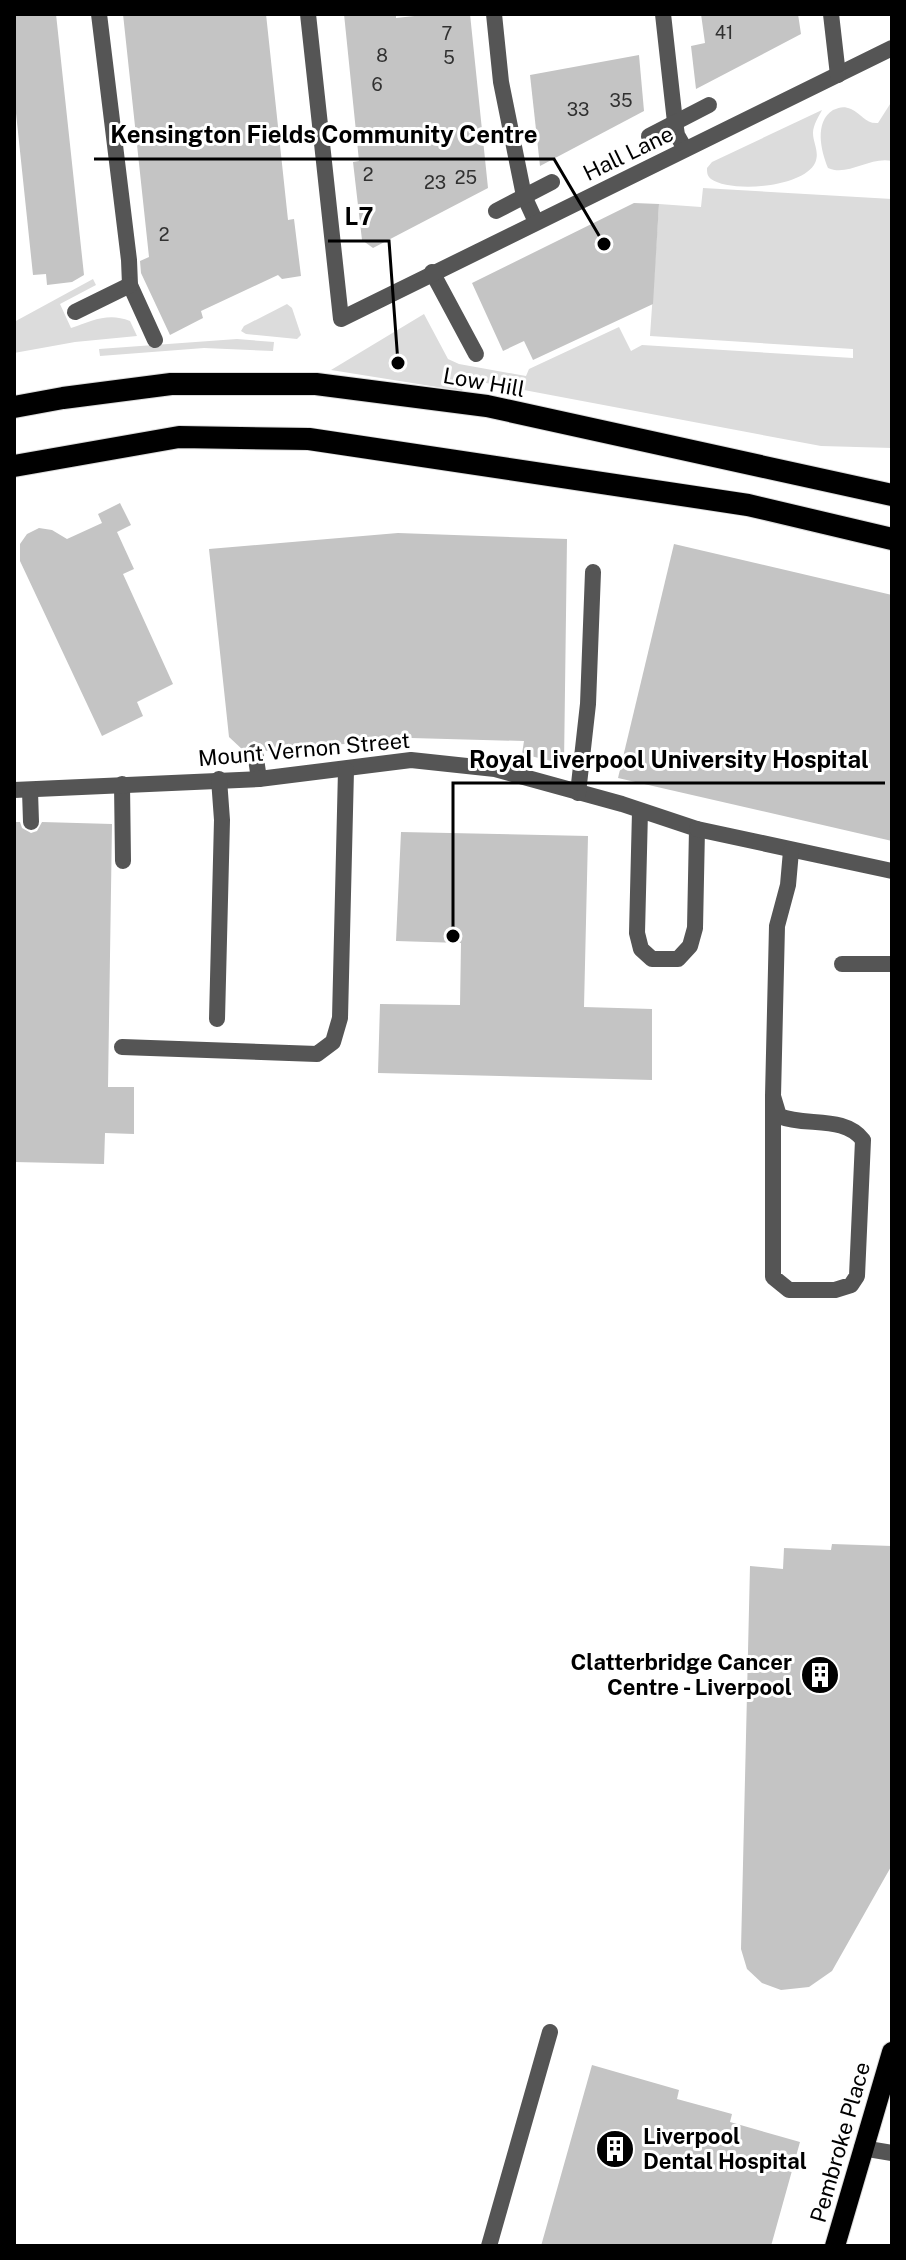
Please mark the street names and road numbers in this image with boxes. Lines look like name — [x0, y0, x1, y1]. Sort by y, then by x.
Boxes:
street label: Hall Lane — [579, 120, 677, 186]
street label: Low Hill — [441, 362, 527, 402]
street label: Mount Vernon Street — [197, 727, 411, 771]
street label: Pembroke Place — [805, 2059, 875, 2225]

